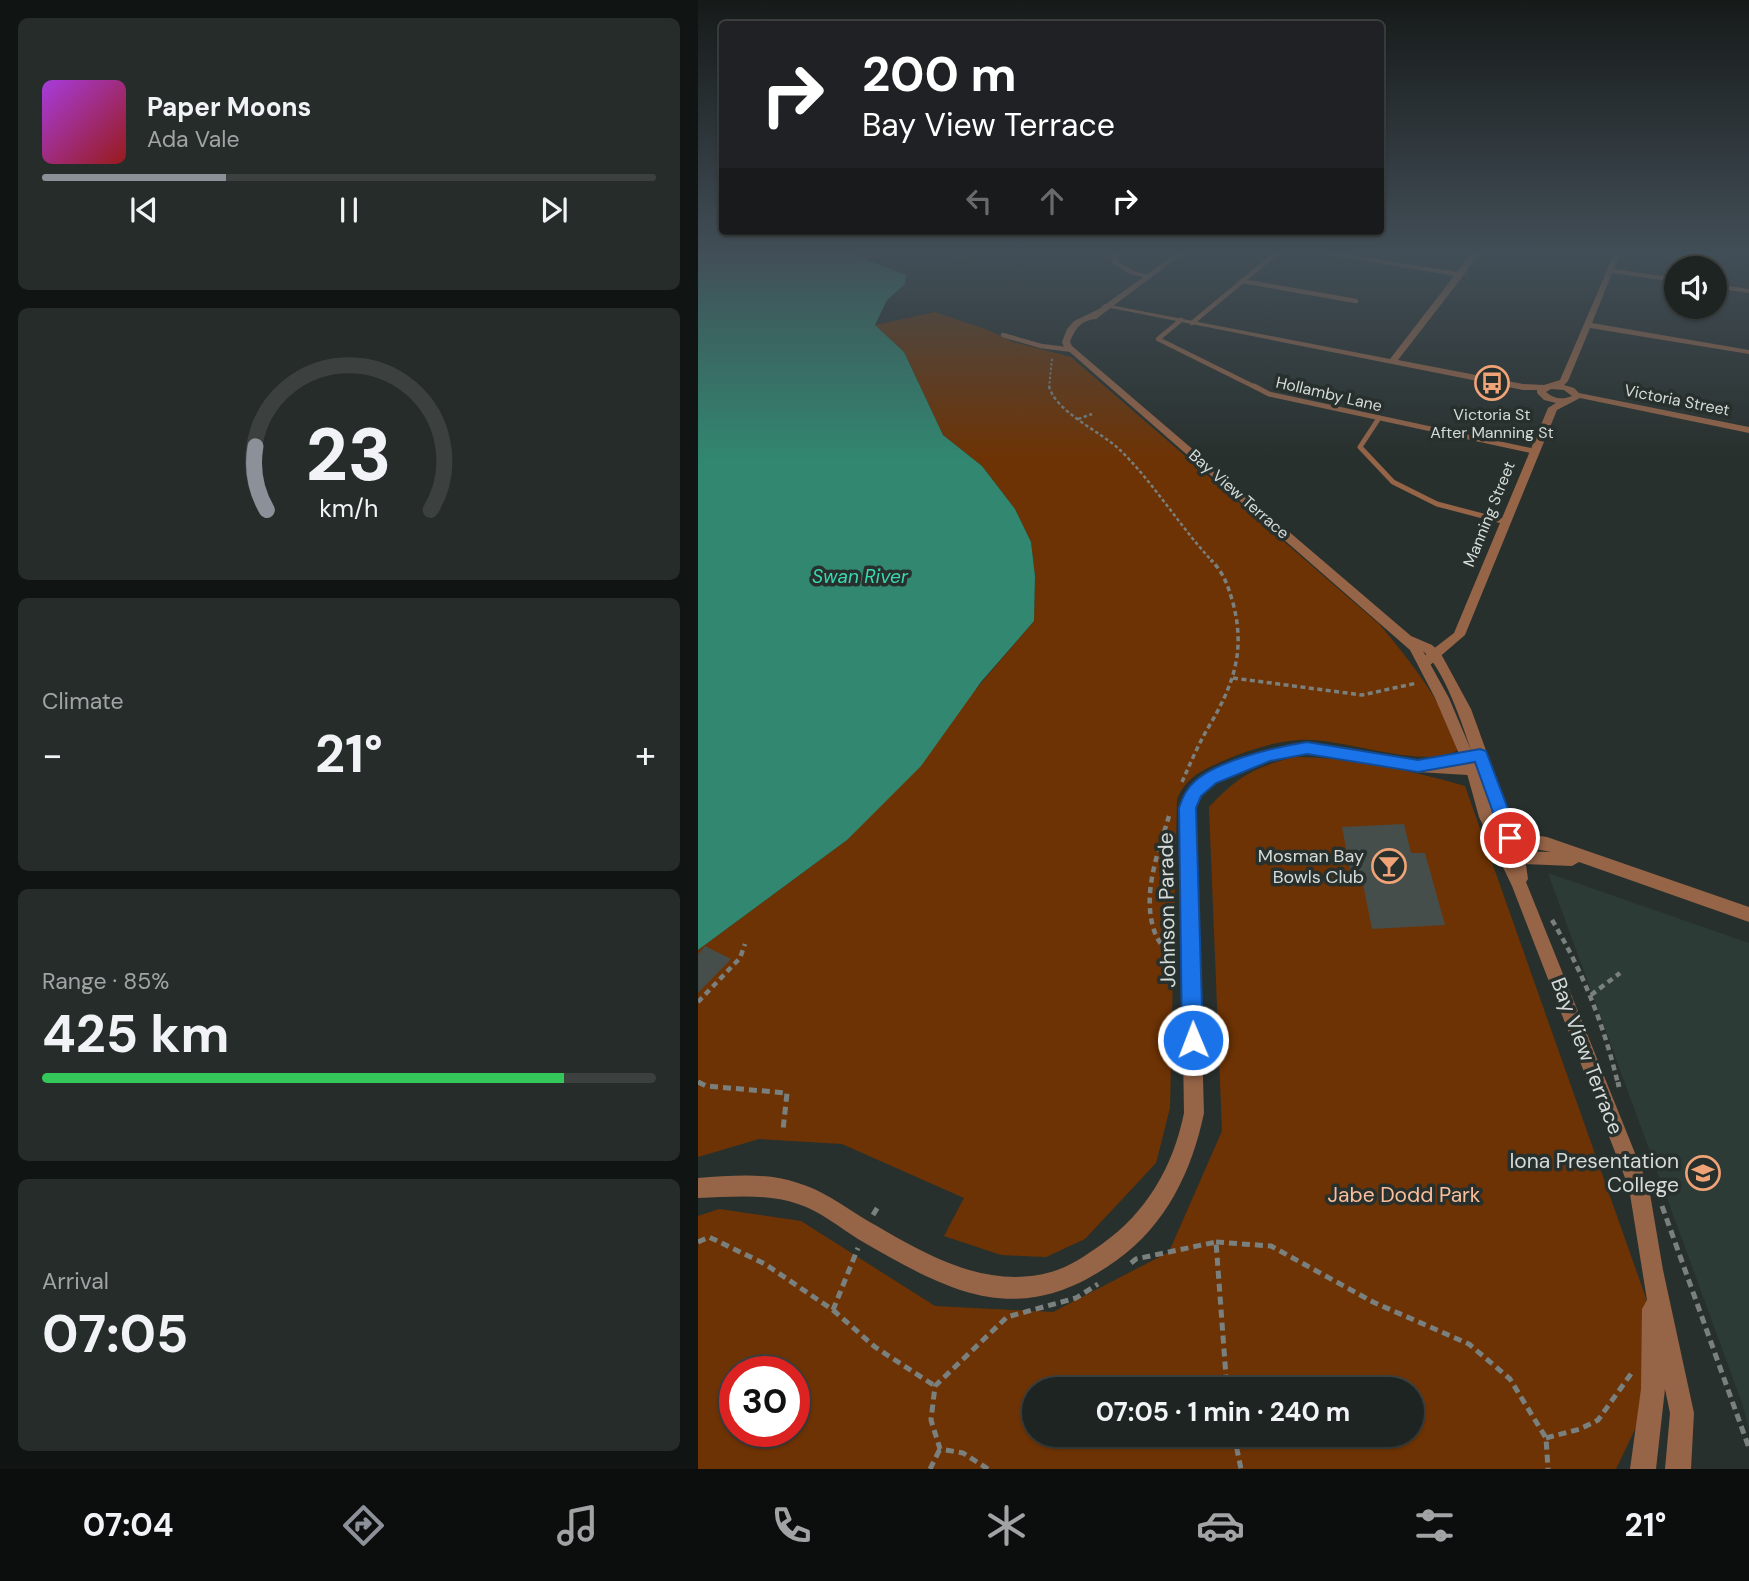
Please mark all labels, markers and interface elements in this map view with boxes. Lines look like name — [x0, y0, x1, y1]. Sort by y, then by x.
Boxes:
text: 200 m — [862, 42, 1017, 106]
icon: right — [747, 49, 838, 140]
text: Paper Moons — [147, 90, 311, 124]
text: Bay View Terrace — [862, 104, 1115, 146]
text: Ada Vale — [147, 124, 240, 154]
icon: left — [960, 182, 998, 220]
icon: ahead — [1033, 182, 1071, 220]
icon: right — [1106, 182, 1144, 220]
icon: previous — [125, 191, 163, 229]
icon: pause — [330, 191, 368, 229]
icon: next — [535, 191, 573, 229]
map controls — [1664, 256, 1727, 319]
button: sound — [1664, 256, 1727, 319]
bus stop icon: Victoria St After Manning St — [1473, 364, 1511, 402]
street label: Hollamby Lane — [1274, 372, 1384, 416]
street label: Victoria Street — [1622, 379, 1732, 421]
place label: Victoria St After Manning St — [1430, 404, 1554, 443]
text: 23 — [306, 409, 392, 504]
street label: Bay View Terrace — [1184, 445, 1294, 543]
street label: Manning Street — [1458, 458, 1520, 570]
text: km/h — [319, 492, 379, 525]
water label: Swan River — [812, 564, 909, 589]
text: Climate — [42, 686, 124, 716]
text: 21° — [315, 720, 383, 788]
text: − — [42, 730, 63, 780]
text: + — [635, 730, 656, 780]
pin — [1480, 808, 1540, 868]
icon: arrive — [1491, 819, 1529, 857]
street label: Johnson Parade — [1152, 832, 1182, 988]
place label: Mosman Bay Bowls Club — [1258, 844, 1364, 889]
bar icon: Mosman Bay Bowls Club — [1370, 847, 1408, 885]
text: Range · 85% — [42, 966, 169, 996]
street label: Bay View Terrace — [1544, 974, 1630, 1139]
text: 425 km — [42, 1000, 229, 1068]
position arrow — [1156, 1003, 1230, 1077]
place label: Iona Presentation College — [1509, 1147, 1679, 1199]
school or university icon: Iona Presentation College — [1684, 1154, 1722, 1192]
park label: Jabe Dodd Park — [1328, 1181, 1481, 1209]
text: Arrival — [42, 1266, 109, 1296]
text: 07:05 — [42, 1300, 188, 1368]
speed limit sign: 30 — [719, 1356, 810, 1447]
text: 07:05 · 1 min · 240 m — [1096, 1395, 1350, 1429]
icon: directions — [339, 1501, 388, 1550]
icon: music — [553, 1501, 602, 1550]
icon: phone — [767, 1501, 816, 1550]
icon: climate — [982, 1501, 1031, 1550]
icon: car — [1196, 1501, 1245, 1550]
icon: filters — [1410, 1501, 1459, 1550]
text: 07:04 — [83, 1504, 174, 1546]
text: 21° — [1625, 1504, 1666, 1546]

